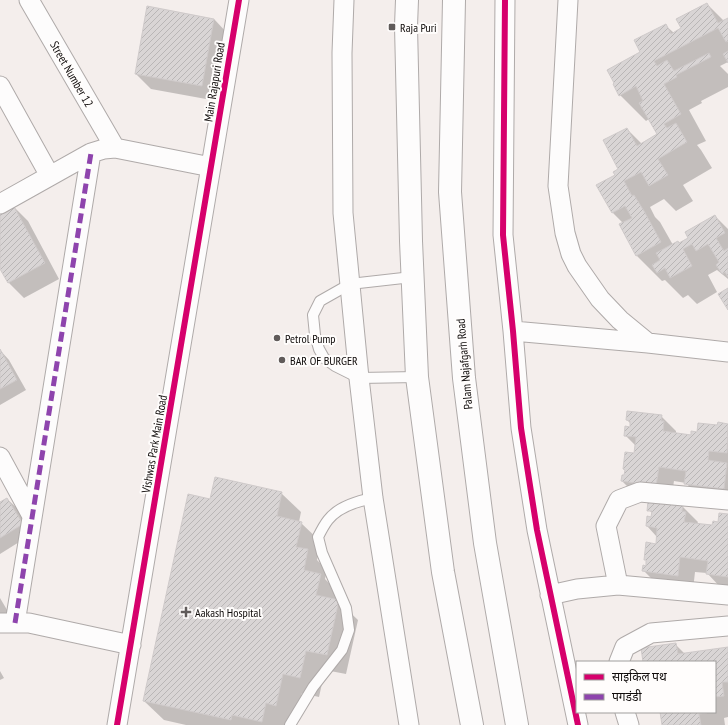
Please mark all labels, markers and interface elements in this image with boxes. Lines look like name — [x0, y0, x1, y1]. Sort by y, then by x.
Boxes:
place label: Raja Puri — [400, 20, 437, 35]
marker: Raja Puri — [387, 22, 397, 32]
street label: Street Number 12 — [47, 38, 97, 110]
street label: Main Rajapuri Road — [200, 41, 228, 123]
street label: Palam Najafgarh Road — [453, 318, 475, 410]
place label: Petrol Pump — [285, 331, 335, 346]
marker: Petrol Pump — [272, 333, 282, 343]
place label: BAR OF BURGER — [290, 353, 358, 368]
marker: BAR OF BURGER — [277, 355, 287, 365]
street label: Vishwas Park Main Road — [138, 394, 170, 495]
place label: Aakash Hospital — [195, 605, 261, 620]
marker: Aakash Hospital — [180, 606, 192, 618]
legend — [576, 661, 716, 713]
text: साइकिल पथ — [612, 669, 667, 684]
text: पगडंडी — [612, 689, 642, 704]

